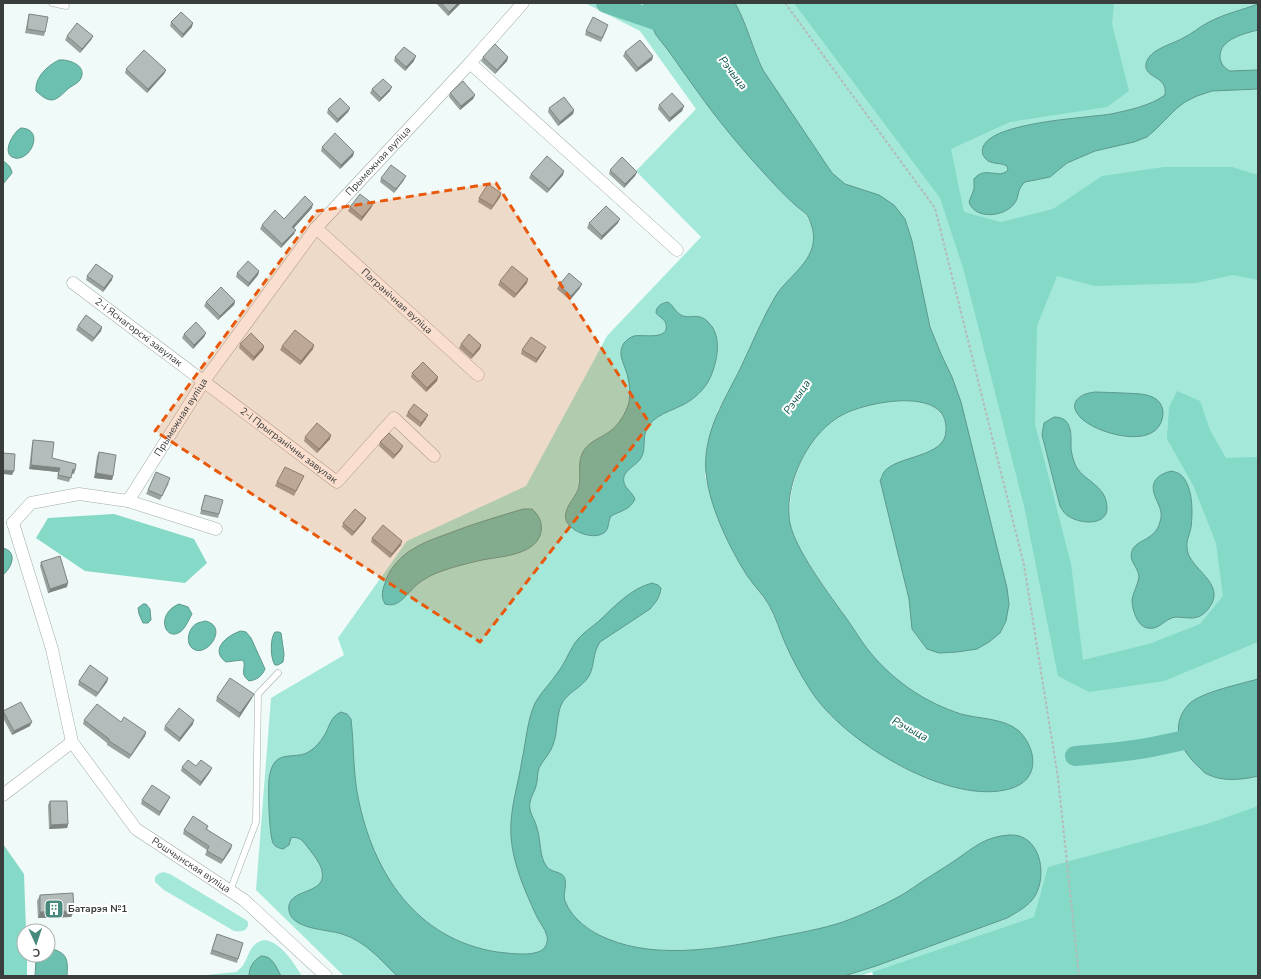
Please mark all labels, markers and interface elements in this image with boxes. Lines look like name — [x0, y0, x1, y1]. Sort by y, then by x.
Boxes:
water label: Рэчыца — [715, 53, 751, 93]
street label: Прымежная вуліца — [343, 124, 414, 199]
street label: Пагранічная вуліца — [358, 265, 435, 337]
street label: 2-і Яснагорскі завулак — [92, 295, 186, 370]
street label: Прымежная вуліца — [151, 376, 211, 459]
water label: Рэчыца — [780, 377, 814, 417]
street label: 2-і Прыгранічны завулак — [237, 404, 341, 487]
water label: Рэчыца — [889, 713, 931, 745]
street label: Рошчынская вуліца — [149, 834, 233, 896]
building icon: Батарэя №1 — [43, 898, 65, 920]
place label: Батарэя №1 — [68, 902, 127, 916]
north arrow — [16, 923, 56, 963]
text: С — [32, 945, 41, 960]

